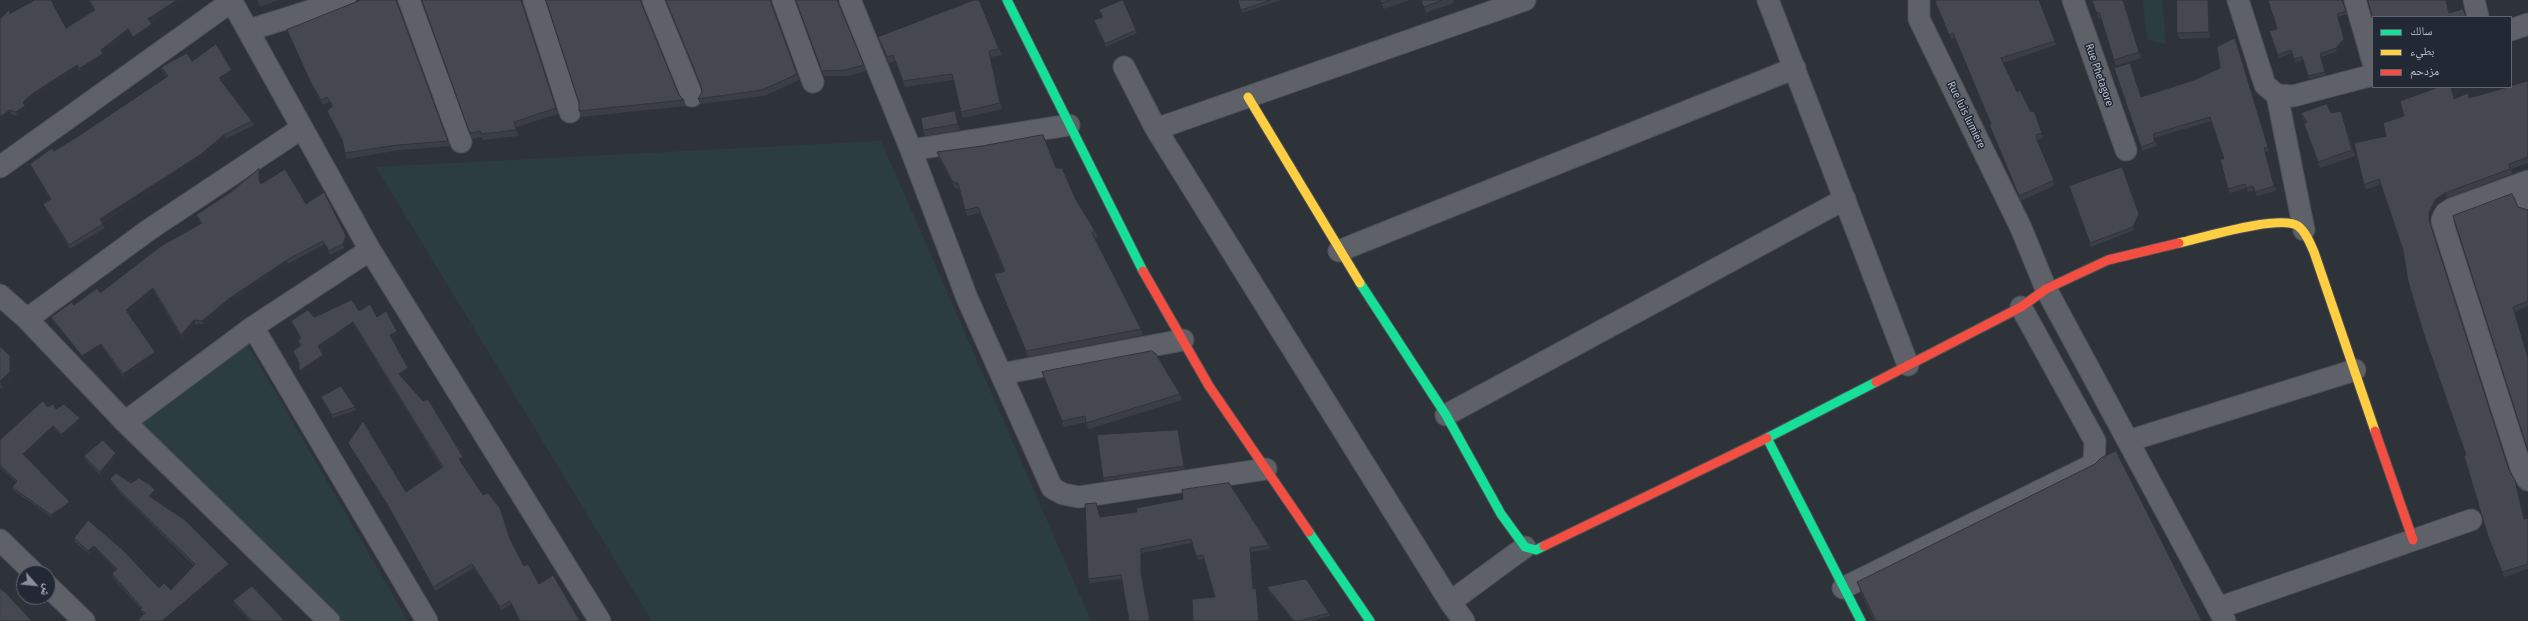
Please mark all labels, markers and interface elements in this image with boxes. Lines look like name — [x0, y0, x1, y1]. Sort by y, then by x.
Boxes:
legend — [2372, 16, 2512, 88]
text: سالك — [2410, 24, 2432, 38]
street label: Rue Phetagore — [2082, 42, 2116, 108]
text: بطيء — [2410, 44, 2434, 58]
text: مزدحم — [2410, 64, 2439, 78]
street label: Rue luis lumiere — [1944, 79, 1988, 151]
north arrow — [16, 565, 56, 605]
text: ش — [38, 582, 55, 598]

